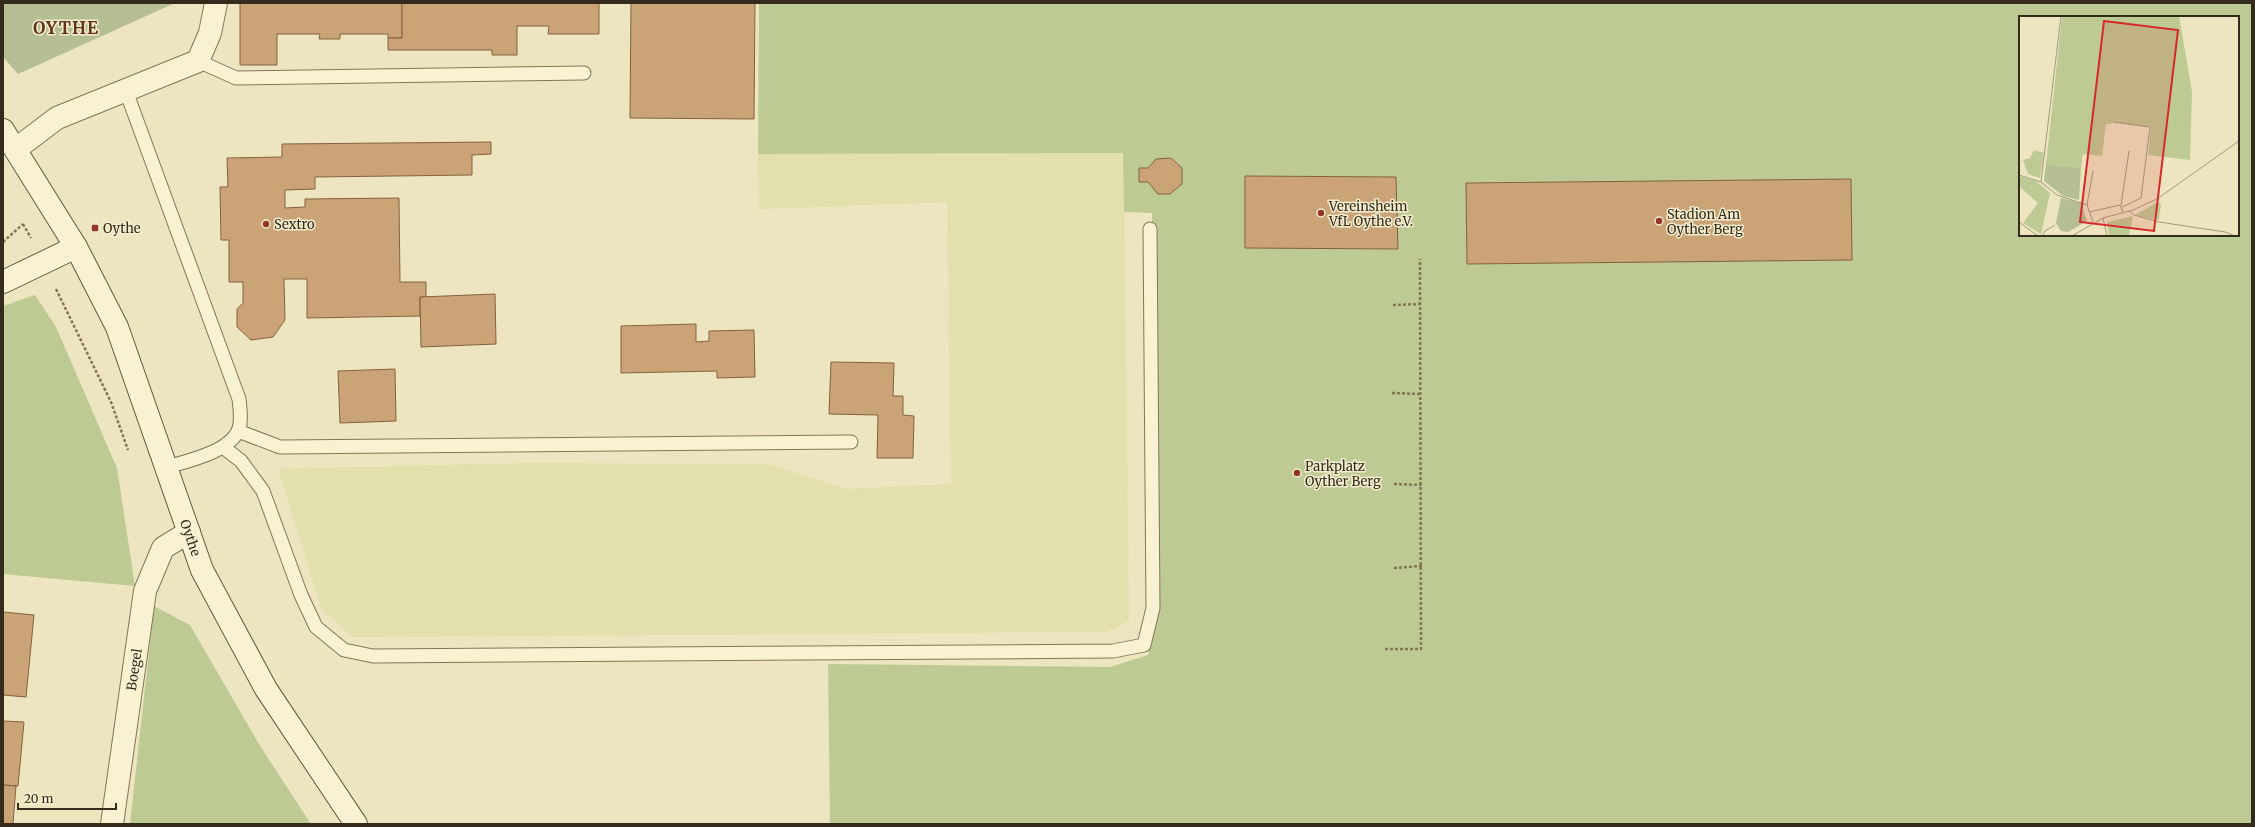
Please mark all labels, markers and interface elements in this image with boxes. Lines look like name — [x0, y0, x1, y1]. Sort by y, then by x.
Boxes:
inset map — [2019, 16, 2239, 236]
district label: OYTHE — [33, 17, 99, 39]
place label: Vereinsheim VfL Oythe e.V. — [1328, 198, 1413, 230]
place label: Stadion Am Oyther Berg — [1667, 206, 1743, 238]
marker: Vereinsheim VfL Oythe e.V. — [1316, 208, 1326, 218]
place label: Sextro — [274, 216, 315, 233]
marker: Stadion Am Oyther Berg — [1654, 216, 1664, 226]
marker: Sextro — [261, 219, 271, 229]
place label: Oythe — [103, 220, 141, 237]
marker: Oythe — [90, 223, 100, 233]
place label: Parkplatz Oyther Berg — [1305, 458, 1381, 490]
marker: Parkplatz Oyther Berg — [1292, 468, 1302, 478]
street label: Oythe — [176, 517, 205, 559]
street label: Boegel — [123, 647, 146, 692]
scale bar — [18, 785, 116, 811]
text: 20 m — [24, 791, 53, 806]

